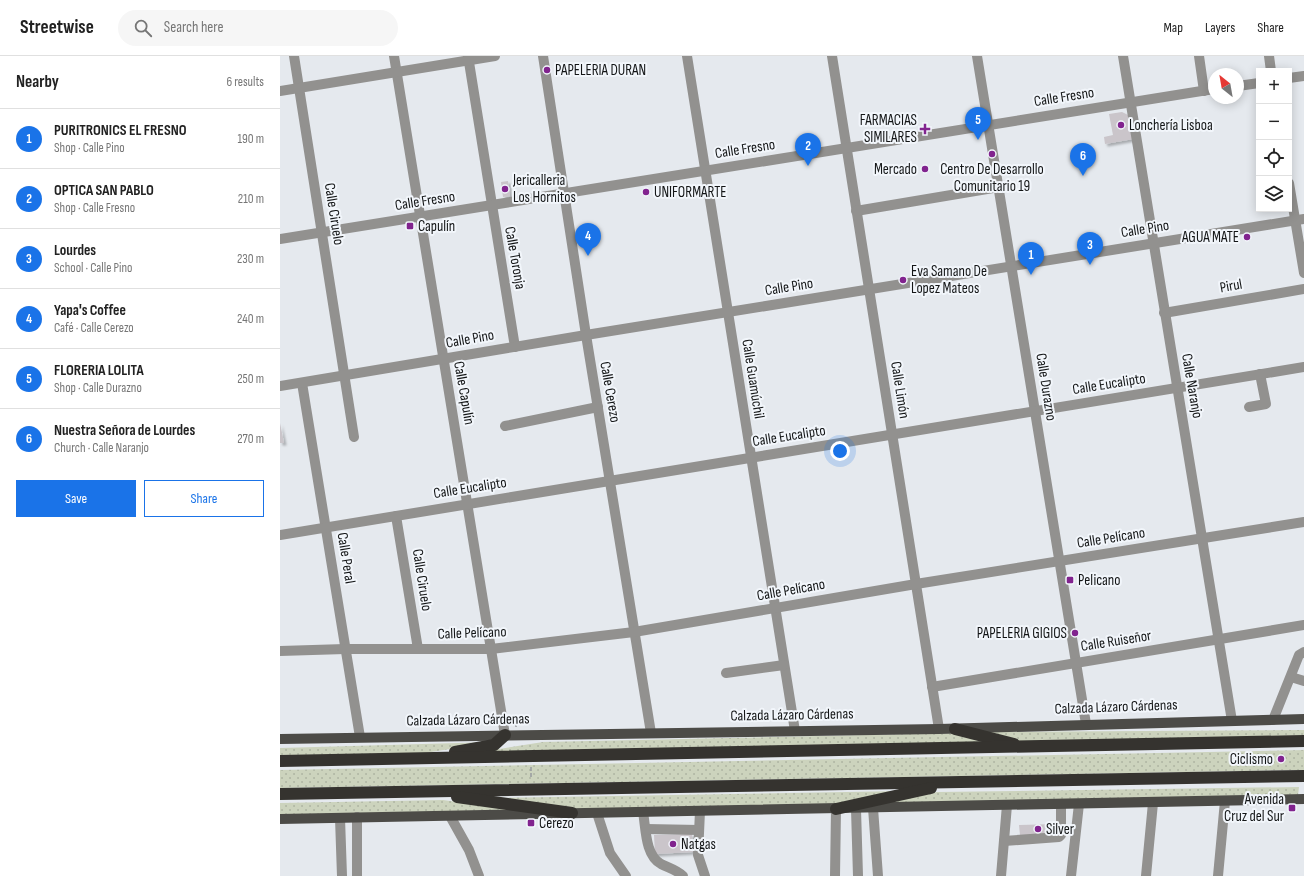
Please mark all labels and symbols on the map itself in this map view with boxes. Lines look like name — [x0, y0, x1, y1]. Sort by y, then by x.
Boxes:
place label: PAPELERIA DURAN — [555, 61, 646, 80]
marker: PAPELERIA DURAN — [542, 65, 552, 75]
north arrow — [1208, 68, 1244, 104]
street label: Calle Fresno — [1033, 83, 1095, 111]
pin: 5 — [965, 107, 991, 140]
place label: FARMACIAS SIMILARES — [860, 111, 917, 147]
place label: Lonchería Lisboa — [1129, 116, 1213, 135]
marker: Lonchería Lisboa — [1116, 120, 1126, 130]
marker: FARMACIAS SIMILARES — [920, 124, 930, 134]
pin: 2 — [795, 133, 821, 166]
street label: Calle Fresno — [714, 135, 776, 163]
pin: 6 — [1070, 143, 1096, 176]
marker: Centro De Desarrollo Comunitario 19 — [987, 149, 997, 159]
place label: Mercado — [874, 160, 917, 179]
place label: Centro De Desarrollo Comunitario 19 — [940, 160, 1044, 196]
marker: Mercado — [920, 164, 930, 174]
place label: Jericalleria Los Hornitos — [512, 171, 576, 207]
street label: Calle Ciruelo — [320, 182, 348, 246]
place label: UNIFORMARTE — [654, 183, 726, 202]
marker: Jericalleria Los Hornitos — [500, 184, 510, 194]
street label: Calle Fresno — [394, 187, 456, 215]
marker: UNIFORMARTE — [641, 187, 651, 197]
street label: Calle Pino — [1120, 216, 1170, 242]
place label: Capulín — [418, 217, 455, 236]
marker: Capulín — [405, 221, 415, 231]
pin: 4 — [575, 223, 601, 256]
street label: Calle Toronja — [500, 225, 530, 291]
place label: AGUA MATE — [1181, 228, 1239, 247]
pin: 3 — [1077, 232, 1103, 265]
marker: AGUA MATE — [1242, 232, 1252, 242]
pin: 1 — [1018, 242, 1044, 275]
place label: Eva Samano De Lopez Mateos — [911, 262, 987, 298]
street label: Calle Pino — [764, 274, 814, 300]
marker: Eva Samano De Lopez Mateos — [898, 275, 908, 285]
street label: Pirul — [1218, 275, 1244, 297]
street label: Calle Pino — [444, 325, 496, 353]
street label: Calle Guamúchil — [737, 338, 769, 420]
street label: Calle Durazno — [1031, 352, 1061, 422]
street label: Calle Naranjo — [1177, 352, 1207, 420]
street label: Calle Capulín — [449, 360, 479, 426]
street label: Calle Cerezo — [595, 360, 625, 424]
street label: Calle Limón — [886, 360, 914, 420]
street label: Calle Eucalipto — [1071, 369, 1147, 399]
street label: Calle Eucalipto — [751, 421, 827, 451]
your location — [830, 441, 850, 461]
street label: Calle Eucalipto — [432, 473, 508, 503]
street label: Calle Pelícano — [1075, 523, 1147, 553]
street label: Calle Peral — [333, 531, 359, 585]
street label: Calle Ciruelo — [408, 548, 436, 612]
place label: Pelicano — [1078, 571, 1120, 590]
street label: Calle Pelícano — [755, 575, 827, 605]
marker: Pelicano — [1065, 575, 1075, 585]
street label: Calle Pelícano — [437, 622, 507, 644]
place label: PAPELERIA GIGIOS — [977, 624, 1067, 643]
street label: Calle Ruiseñor — [1079, 626, 1153, 656]
marker: PAPELERIA GIGIOS — [1070, 628, 1080, 638]
street label: Calzada Lázaro Cárdenas — [1054, 695, 1178, 719]
street label: Calzada Lázaro Cárdenas — [730, 704, 854, 726]
street label: Calzada Lázaro Cárdenas — [406, 709, 530, 731]
place label: Ciclismo — [1230, 750, 1273, 769]
marker: Ciclismo — [1276, 754, 1286, 764]
place label: Avenida Cruz del Sur — [1224, 790, 1285, 826]
marker: Avenida Cruz del Sur — [1287, 803, 1297, 813]
place label: Cerezo — [539, 814, 574, 833]
marker: Cerezo — [526, 818, 536, 828]
place label: Silver — [1046, 820, 1075, 839]
marker: Silver — [1033, 824, 1043, 834]
place label: Natgas — [681, 835, 716, 854]
marker: Natgas — [668, 839, 678, 849]

